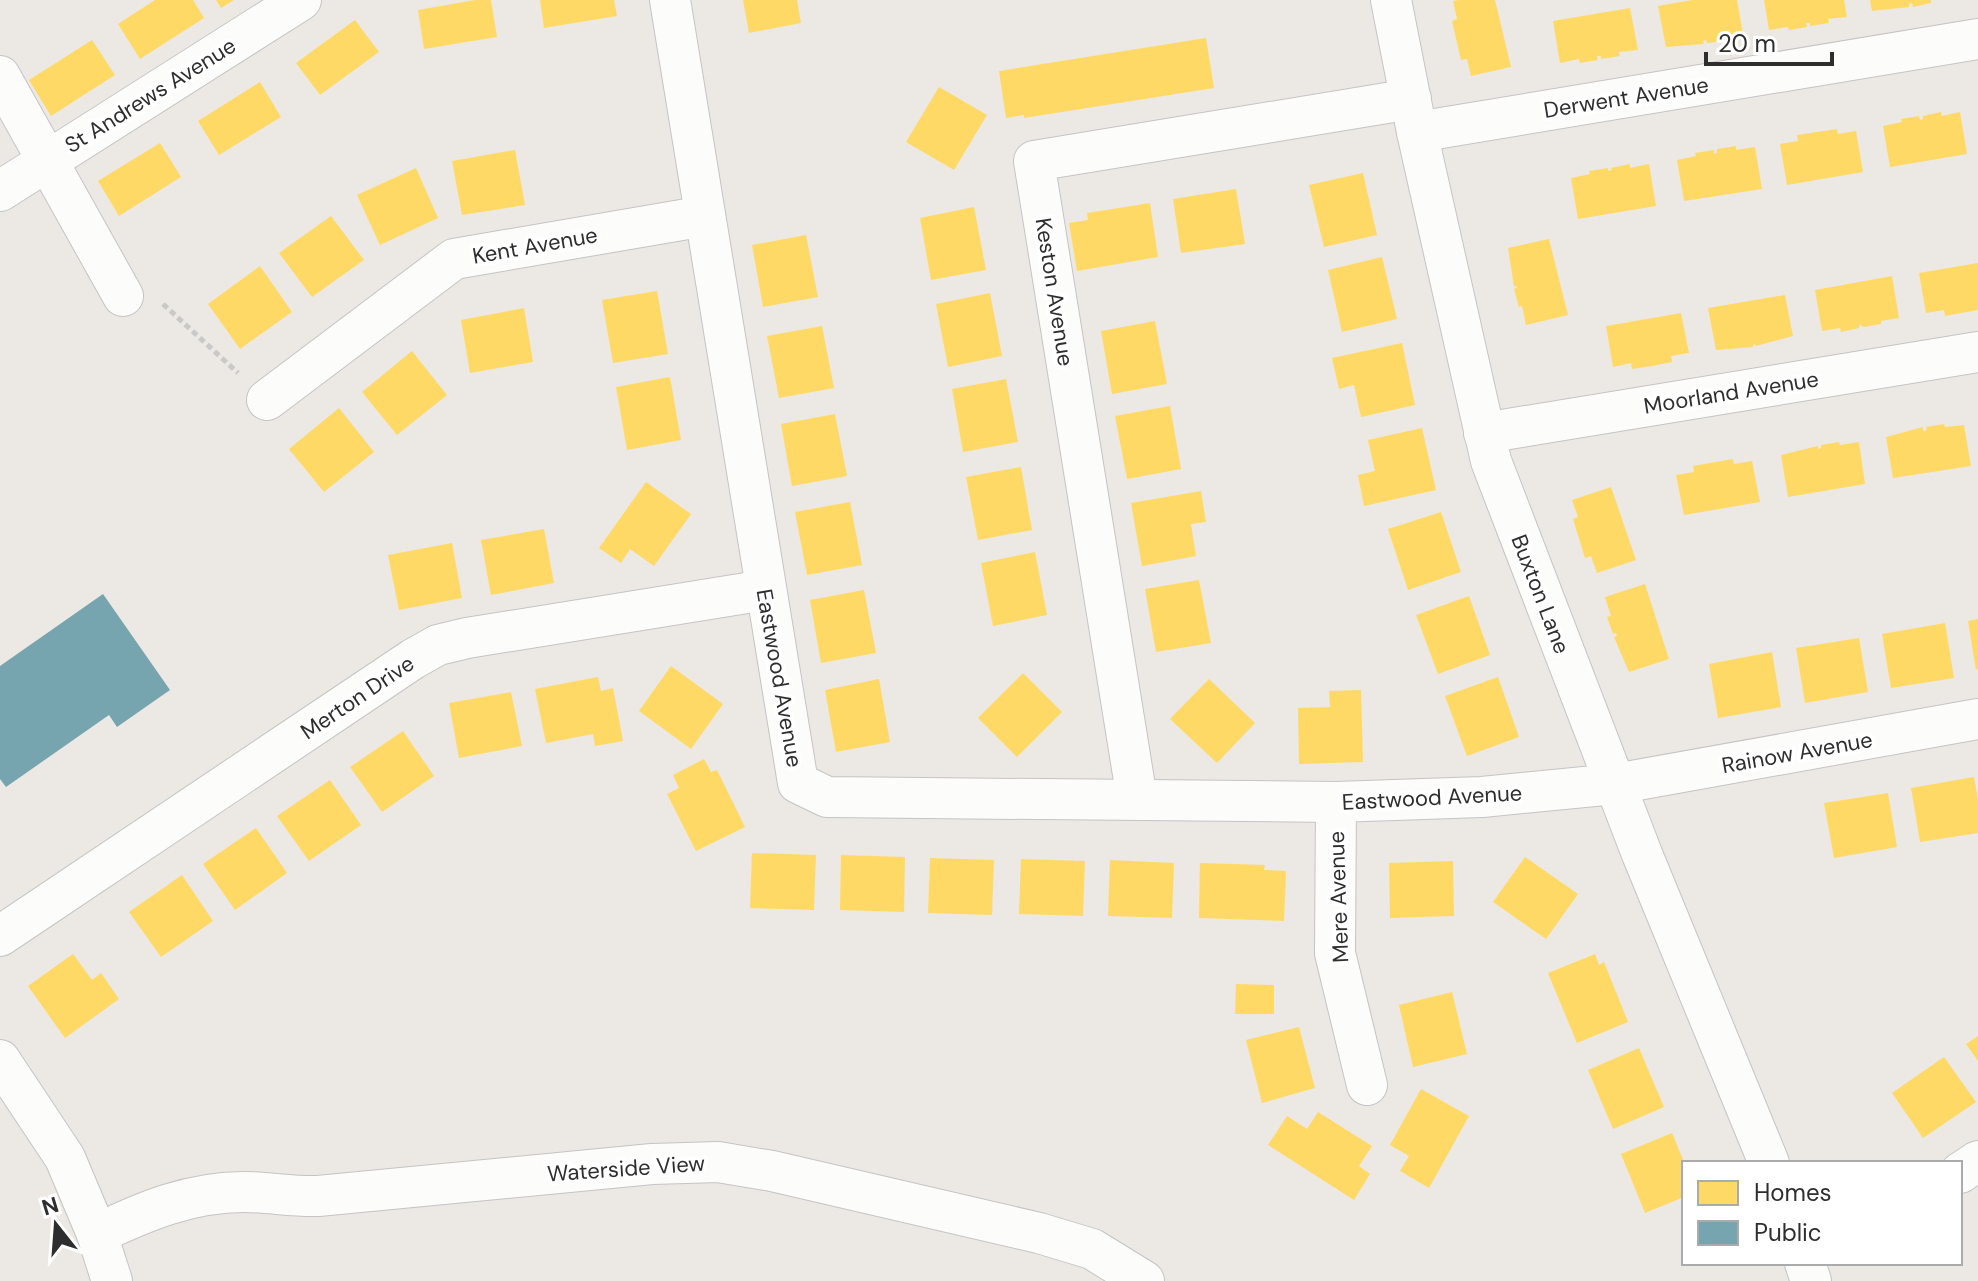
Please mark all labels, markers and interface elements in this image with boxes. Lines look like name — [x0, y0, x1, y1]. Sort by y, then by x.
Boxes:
scale bar — [1706, 16, 1832, 66]
text: 20 m — [1718, 28, 1776, 59]
street label: St Andrews Avenue — [59, 31, 241, 160]
street label: Derwent Avenue — [1542, 70, 1711, 125]
street label: Keston Avenue — [1028, 216, 1081, 368]
street label: Kent Avenue — [470, 220, 600, 271]
street label: Moorland Avenue — [1642, 364, 1821, 421]
street label: Buxton Lane — [1505, 530, 1577, 658]
street label: Eastwood Avenue — [750, 587, 809, 769]
street label: Merton Drive — [295, 649, 420, 746]
street label: Rainow Avenue — [1719, 725, 1875, 780]
street label: Eastwood Avenue — [1341, 778, 1523, 817]
street label: Mere Avenue — [1322, 831, 1355, 963]
street label: Waterside View — [546, 1149, 706, 1188]
legend — [1682, 1161, 1962, 1265]
text: Homes — [1754, 1177, 1832, 1208]
north arrow — [16, 1185, 96, 1265]
text: N — [38, 1190, 62, 1223]
text: Public — [1754, 1217, 1822, 1248]

